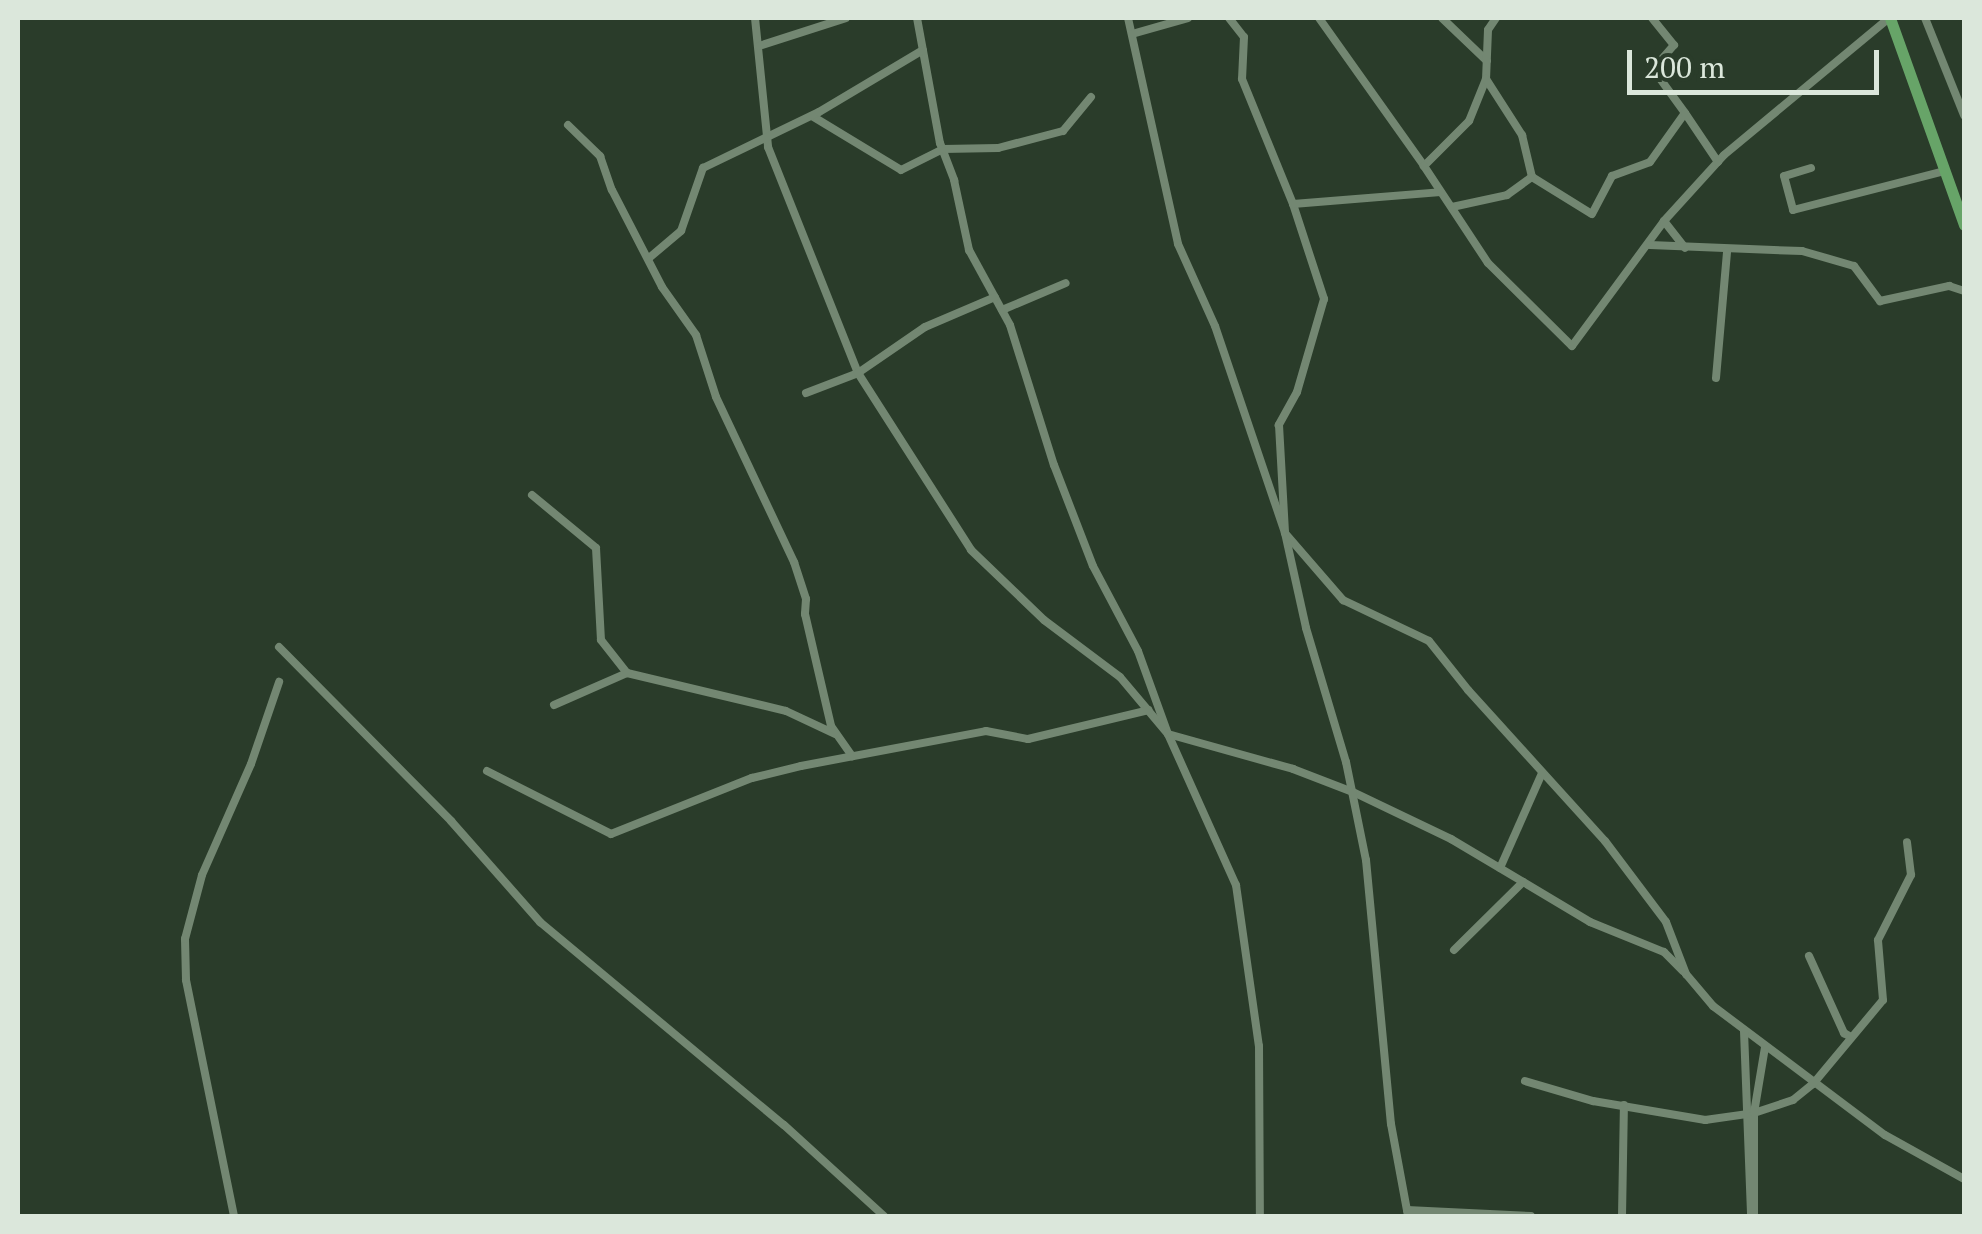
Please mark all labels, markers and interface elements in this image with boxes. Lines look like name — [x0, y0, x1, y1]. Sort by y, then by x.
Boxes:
scale bar — [1632, 30, 1884, 92]
text: 200 m — [1644, 47, 1725, 87]

